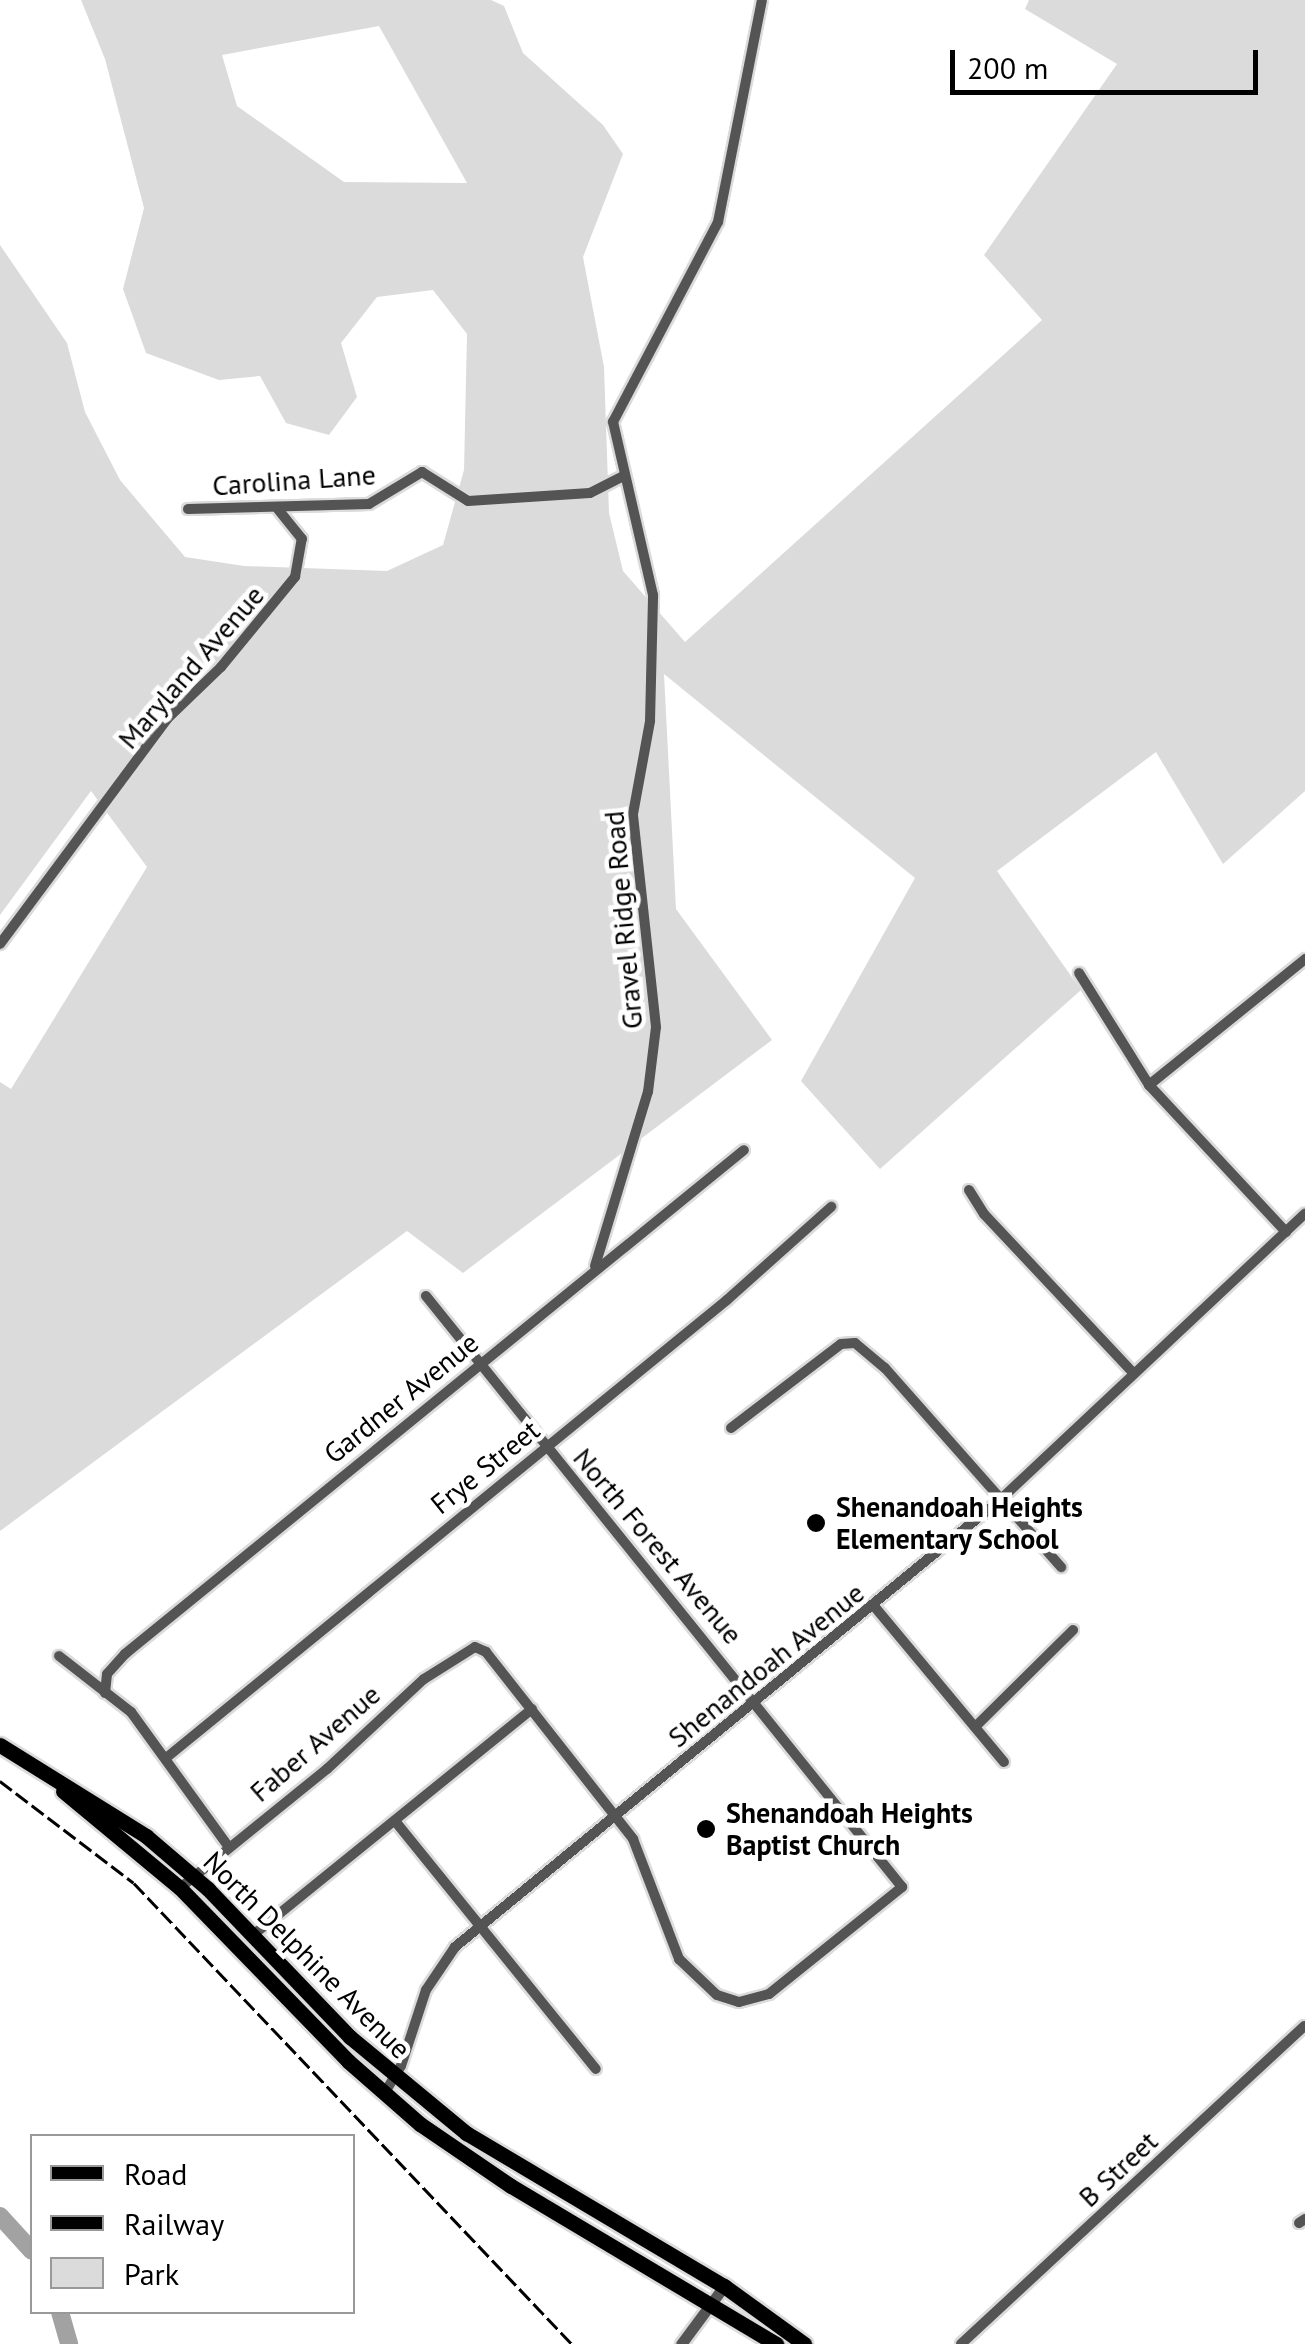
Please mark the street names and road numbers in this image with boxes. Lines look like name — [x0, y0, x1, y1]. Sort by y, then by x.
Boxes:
street label: Carolina Lane — [211, 458, 377, 502]
street label: Maryland Avenue — [111, 578, 271, 756]
street label: Gravel Ridge Road — [597, 810, 649, 1030]
street label: Gardner Avenue — [317, 1325, 485, 1471]
street label: Frye Street — [424, 1413, 546, 1521]
street label: North Forest Avenue — [566, 1441, 750, 1651]
street label: Shenandoah Avenue — [661, 1575, 871, 1755]
street label: Faber Avenue — [243, 1677, 387, 1809]
street label: North Delphine Avenue — [196, 1844, 418, 2066]
street label: B Street — [1072, 2124, 1164, 2214]

